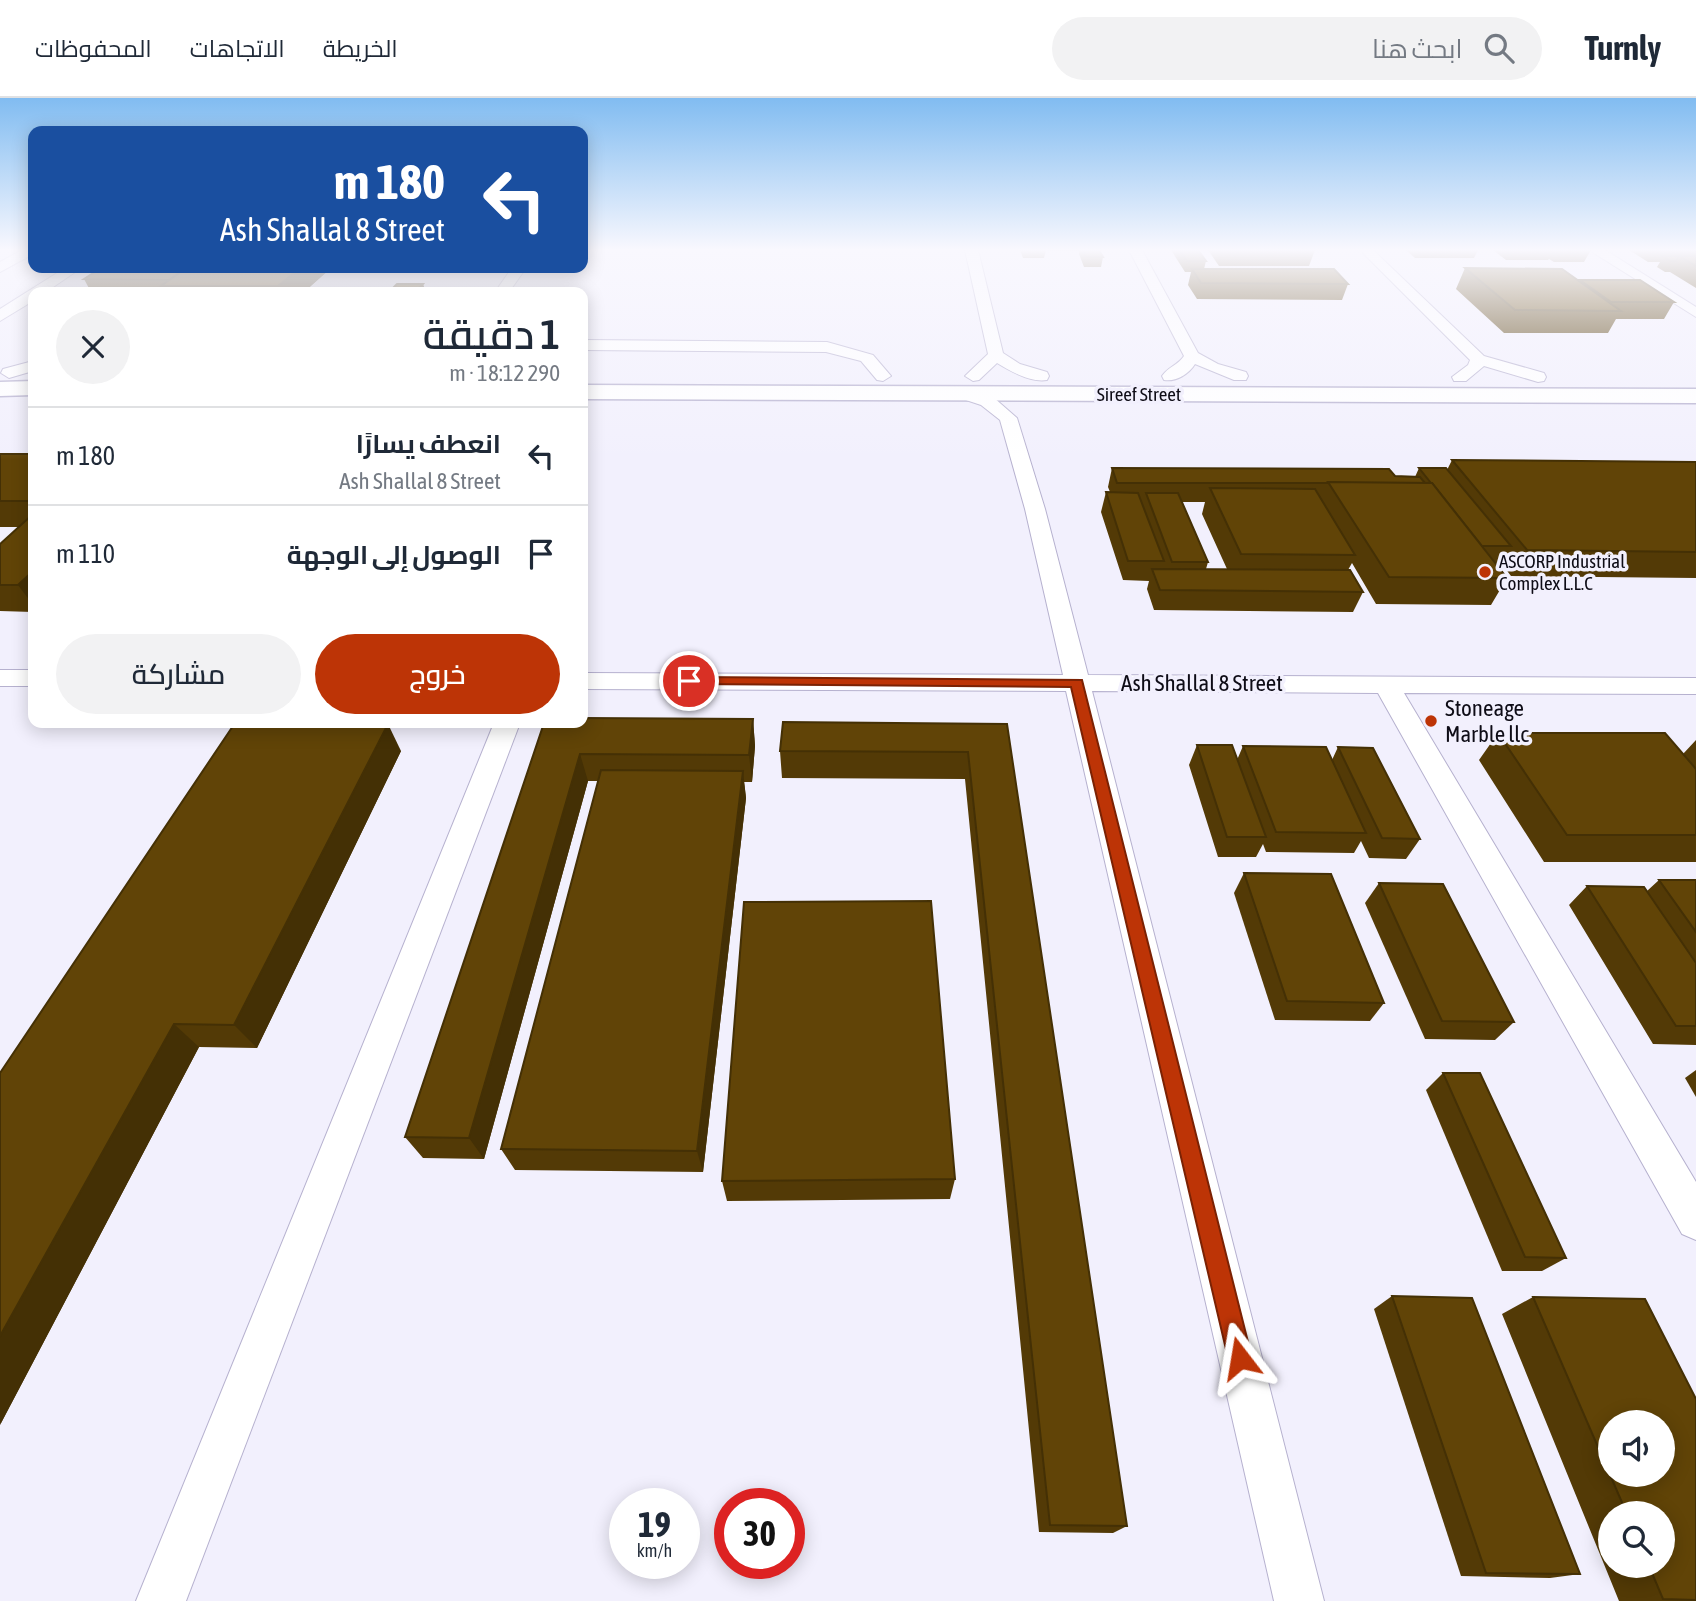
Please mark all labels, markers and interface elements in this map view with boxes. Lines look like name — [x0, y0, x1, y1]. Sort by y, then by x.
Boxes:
search box — [1052, 17, 1542, 80]
icon: search — [1480, 29, 1518, 67]
text: Turnly — [1584, 29, 1661, 67]
text: ابحث هنا — [1372, 34, 1462, 64]
text: المحفوظات — [35, 35, 152, 62]
text: الاتجاهات — [190, 35, 285, 62]
text: الخريطة — [323, 35, 398, 62]
text: 180 m — [334, 153, 445, 209]
icon: left — [469, 154, 560, 245]
text: Ash Shallal 8 Street — [220, 211, 445, 248]
button: close — [56, 310, 130, 384]
text: 1 دقيقة — [423, 310, 560, 358]
text: 290 m · 18:12 — [449, 360, 560, 386]
street label: Sireef Street — [1097, 383, 1181, 405]
text: انعطف يسارًا — [356, 429, 501, 459]
icon: left — [522, 437, 560, 475]
text: 180 m — [56, 441, 115, 471]
text: Ash Shallal 8 Street — [339, 468, 501, 494]
icon: arrive — [522, 535, 560, 573]
text: 110 m — [56, 539, 115, 569]
text: الوصول إلى الوجهة — [287, 540, 501, 570]
place label: ASCORP Industrial Complex L.L.C — [1499, 550, 1625, 594]
marker: ASCORP Industrial Complex L.L.C — [1477, 564, 1493, 580]
button: مشاركة — [56, 634, 301, 714]
button: خروج — [315, 634, 560, 714]
pin — [659, 651, 719, 711]
icon: arrive — [670, 662, 708, 700]
street label: Ash Shallal 8 Street — [1121, 670, 1283, 696]
place label: Stoneage Marble llc — [1445, 695, 1529, 747]
marker: Stoneage Marble llc — [1423, 713, 1439, 729]
position arrow — [1203, 1321, 1277, 1395]
map controls — [1598, 1410, 1675, 1578]
button: sound — [1598, 1410, 1675, 1487]
speed limit sign: 30 — [714, 1488, 805, 1579]
button: search — [1598, 1501, 1675, 1578]
text: 19 — [638, 1504, 671, 1544]
text: km/h — [637, 1540, 672, 1561]

